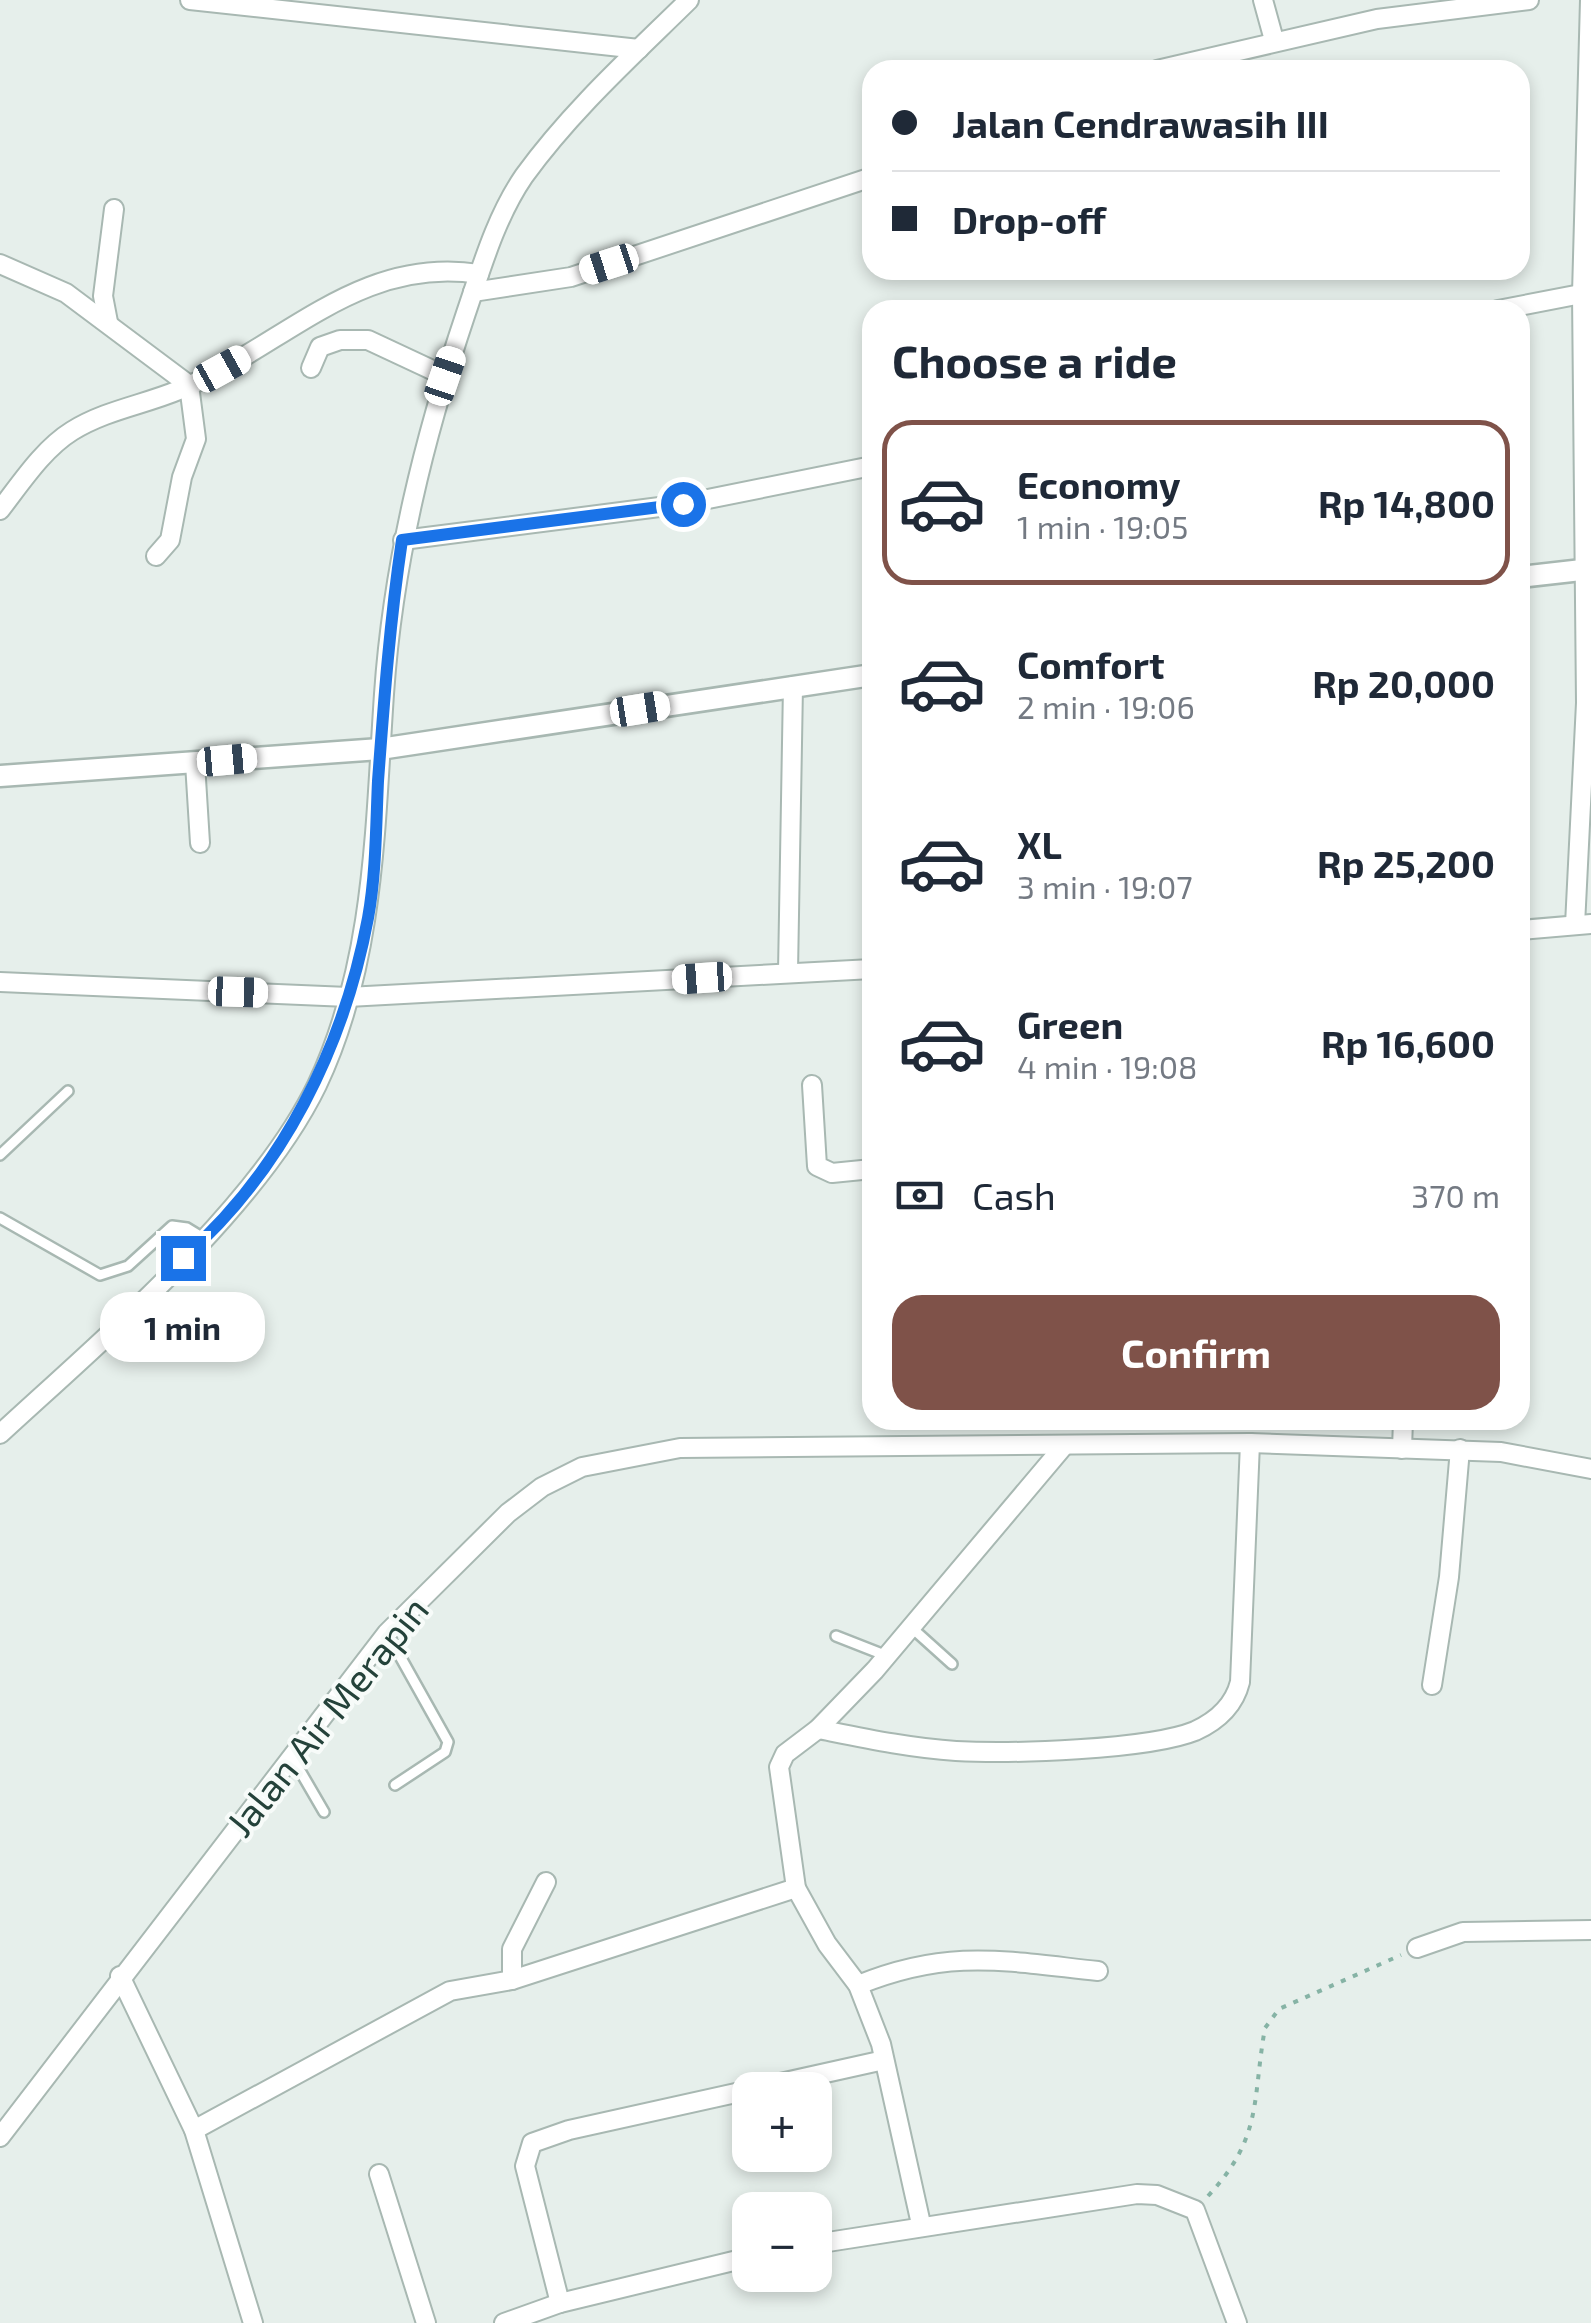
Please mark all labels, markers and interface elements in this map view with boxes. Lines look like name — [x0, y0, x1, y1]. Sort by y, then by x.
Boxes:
text: Jalan Cendrawasih III — [952, 100, 1329, 146]
text: Drop-off — [952, 196, 1106, 242]
car — [576, 240, 642, 288]
text: Choose a ride — [892, 333, 1177, 387]
car — [188, 341, 256, 397]
car — [421, 343, 469, 409]
icon: car — [897, 458, 987, 548]
text: Economy — [1017, 461, 1181, 507]
text: Rp 14,800 — [1318, 480, 1495, 526]
route start — [661, 482, 706, 527]
text: 1 min · 19:05 — [1017, 507, 1188, 545]
icon: car — [897, 638, 987, 728]
text: Comfort — [1017, 641, 1165, 687]
text: Rp 20,000 — [1312, 660, 1495, 706]
text: 2 min · 19:06 — [1017, 687, 1195, 725]
car — [608, 689, 672, 729]
car — [196, 742, 258, 778]
icon: car — [897, 818, 987, 908]
text: XL — [1017, 821, 1062, 867]
text: Rp 25,200 — [1317, 840, 1495, 886]
text: 3 min · 19:07 — [1017, 867, 1193, 905]
car — [671, 961, 733, 995]
car — [207, 976, 269, 1008]
icon: car — [897, 998, 987, 1088]
text: Green — [1017, 1001, 1123, 1047]
text: Rp 16,600 — [1321, 1020, 1495, 1066]
text: 4 min · 19:08 — [1017, 1047, 1198, 1085]
icon: cash — [892, 1168, 947, 1223]
text: Cash — [972, 1172, 1056, 1218]
text: 370 m — [1411, 1176, 1500, 1214]
route end — [161, 1236, 206, 1281]
callout: 1 min — [100, 1293, 266, 1363]
button: Confirm — [892, 1295, 1500, 1410]
text: 1 min — [144, 1308, 221, 1346]
street label: Jalan Air Merapin — [216, 1587, 437, 1845]
map controls — [732, 2072, 832, 2292]
button: + — [732, 2072, 832, 2172]
button: − — [732, 2192, 832, 2292]

